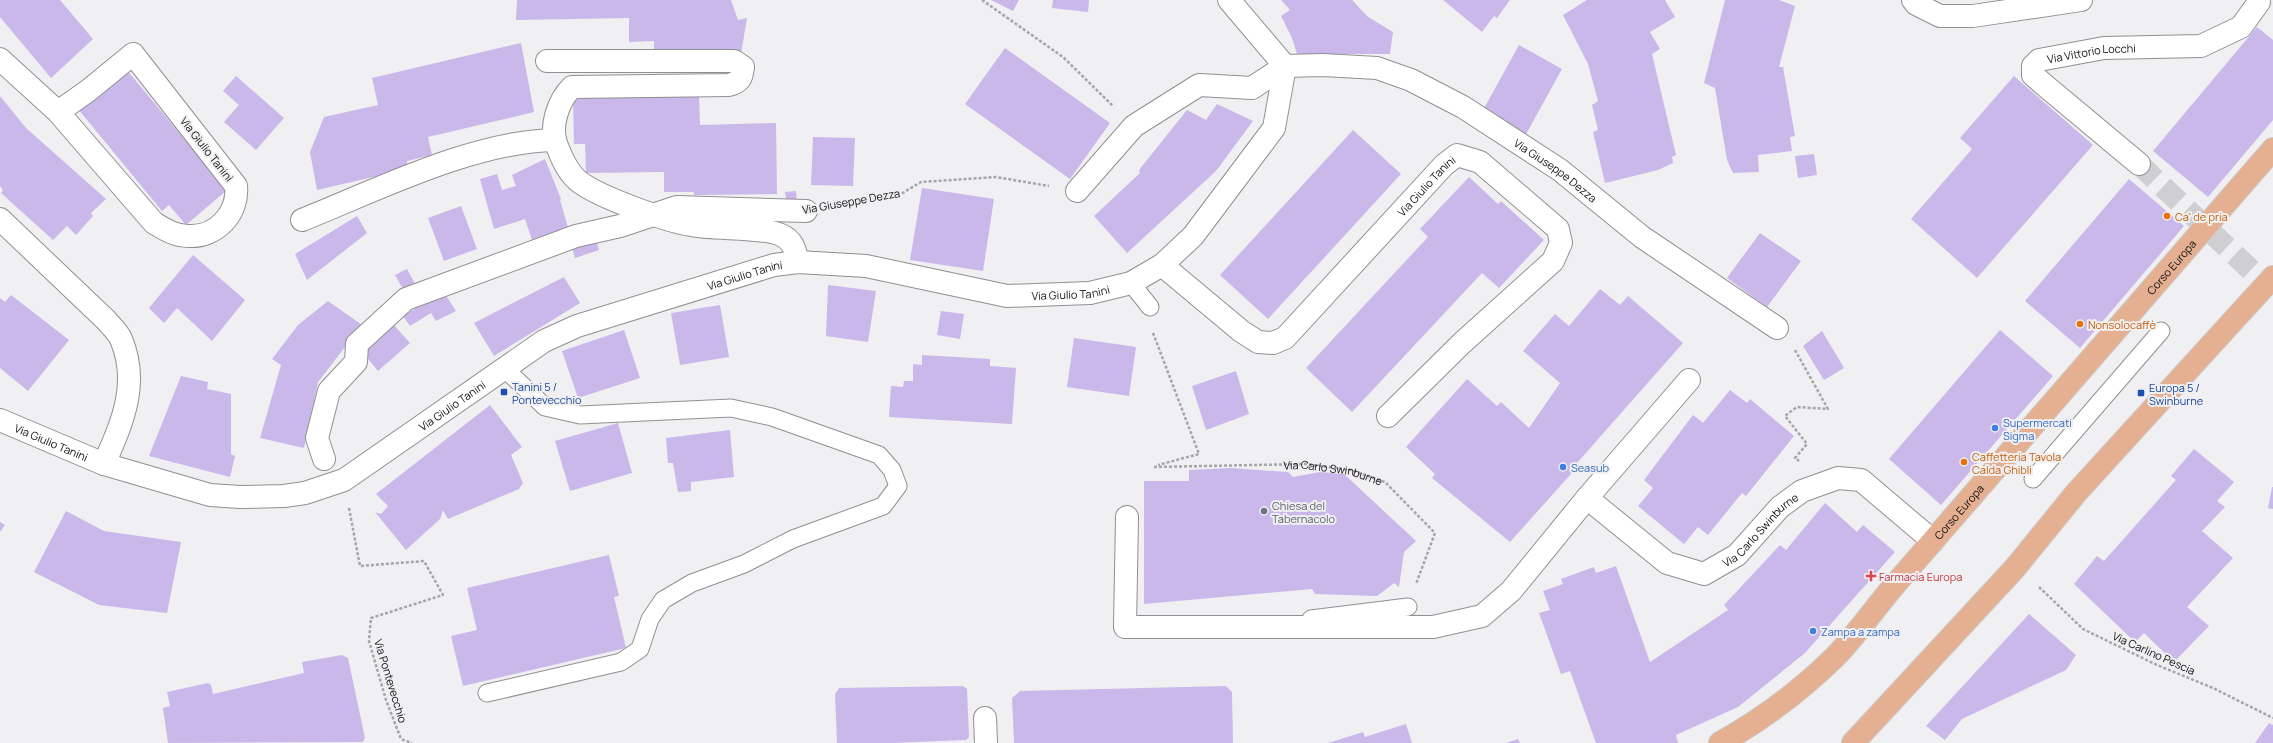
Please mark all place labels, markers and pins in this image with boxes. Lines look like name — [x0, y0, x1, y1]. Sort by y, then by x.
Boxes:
place label: Ca' de pria — [2175, 209, 2228, 224]
marker: Ca' de pria — [2162, 211, 2172, 221]
place label: Nonsolocaffè — [2088, 317, 2156, 332]
marker: Nonsolocaffè — [2075, 319, 2085, 329]
place label: Tanini 5 / Pontevecchio — [512, 379, 582, 407]
place label: Europa 5 / Swinburne — [2149, 380, 2204, 408]
marker: Tanini 5 / Pontevecchio — [499, 387, 509, 397]
marker: Europa 5 / Swinburne — [2136, 388, 2146, 398]
place label: Supermercati Sigma — [2003, 415, 2072, 443]
marker: Supermercati Sigma — [1990, 423, 2000, 433]
place label: Caffetteria Tavola Calda Ghibli — [1972, 449, 2061, 477]
marker: Caffetteria Tavola Calda Ghibli — [1959, 457, 1969, 467]
place label: Seasub — [1571, 460, 1610, 475]
marker: Seasub — [1558, 462, 1568, 472]
place label: Chiesa del Tabernacolo — [1272, 498, 1335, 526]
marker: Chiesa del Tabernacolo — [1259, 506, 1269, 516]
place label: Farmacia Europa — [1879, 569, 1962, 584]
marker: Farmacia Europa — [1866, 571, 1876, 581]
place label: Zampa a zampa — [1821, 624, 1900, 639]
marker: Zampa a zampa — [1808, 626, 1818, 636]

